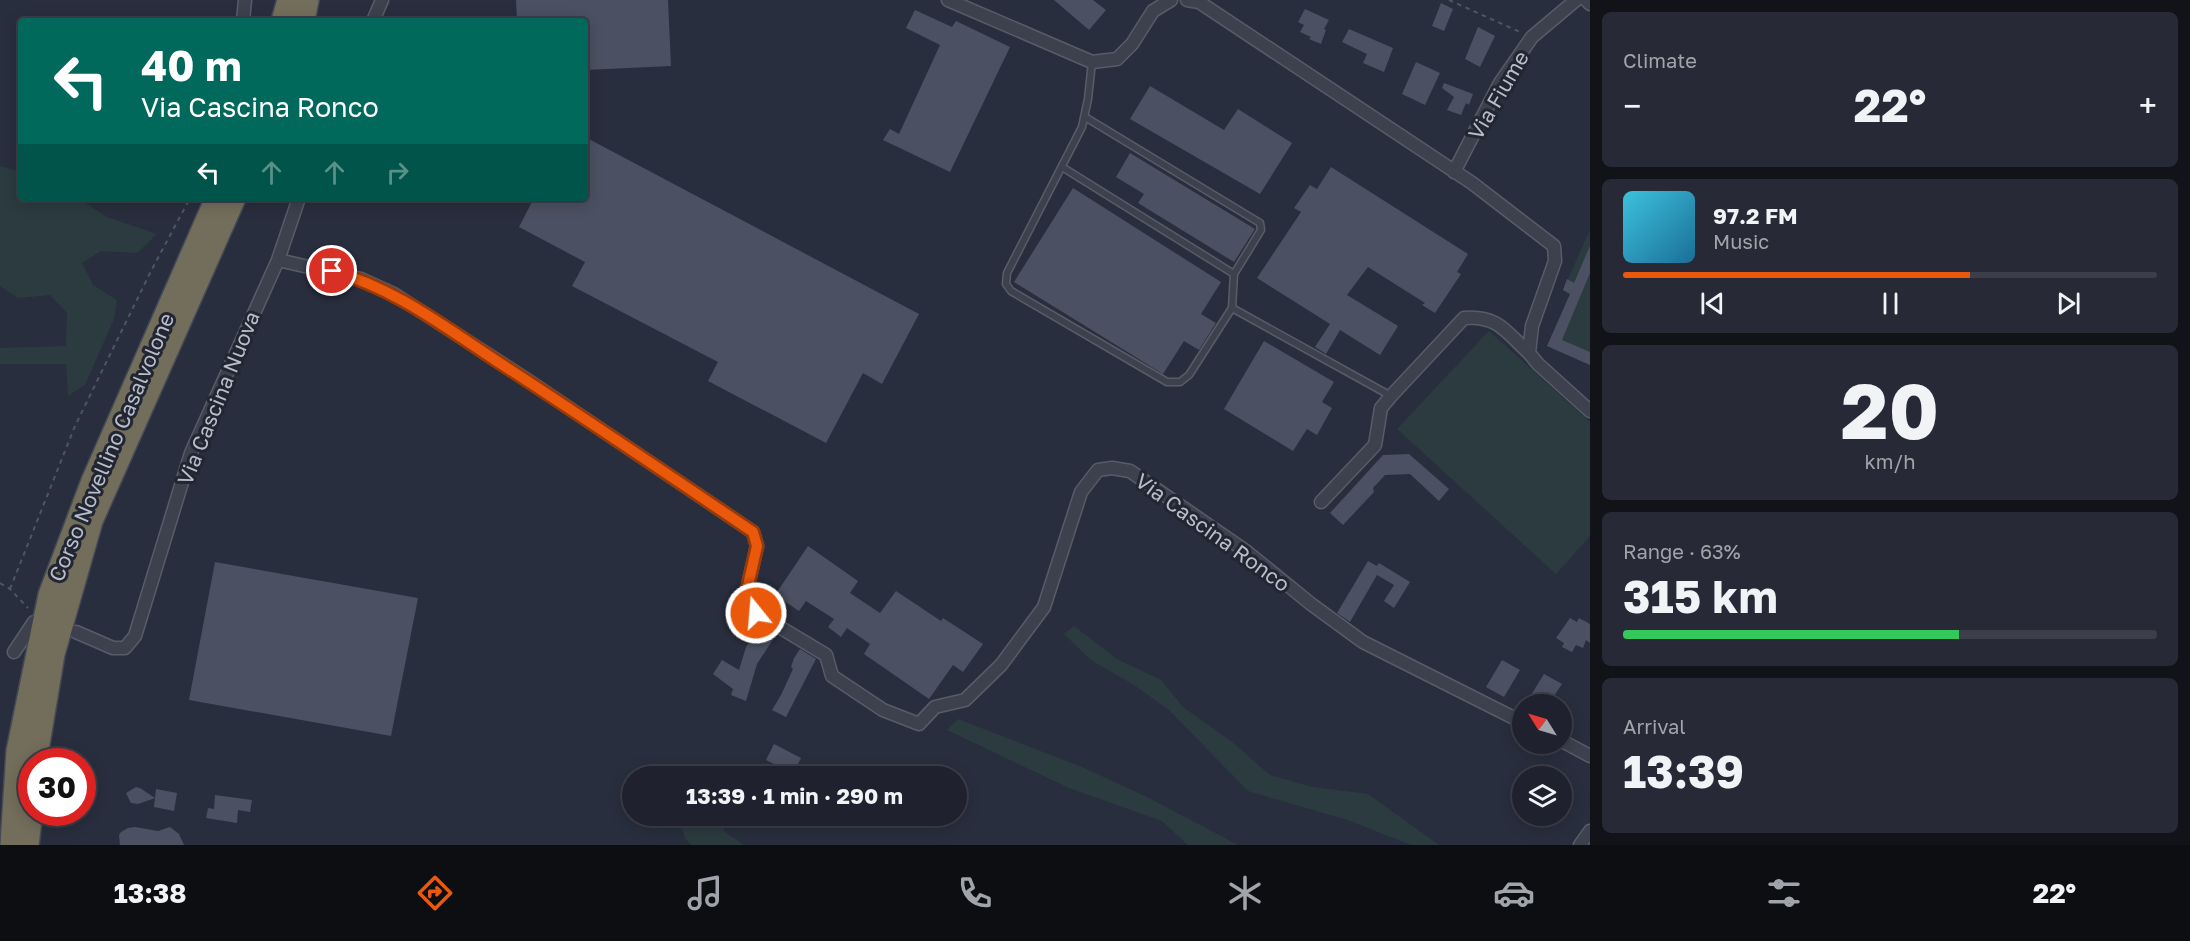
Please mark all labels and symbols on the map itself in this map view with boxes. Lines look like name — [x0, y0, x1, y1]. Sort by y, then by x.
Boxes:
street label: Via Fiume — [1462, 46, 1534, 144]
pin — [306, 245, 357, 296]
street label: Via Cascina Nuova — [171, 307, 265, 489]
street label: Corso Novellino Casalvolone — [43, 309, 179, 585]
street label: Via Cascina Ronco — [1131, 467, 1295, 597]
position arrow — [724, 581, 788, 645]
north arrow — [1512, 694, 1572, 754]
speed limit sign: 30 — [18, 748, 96, 826]

